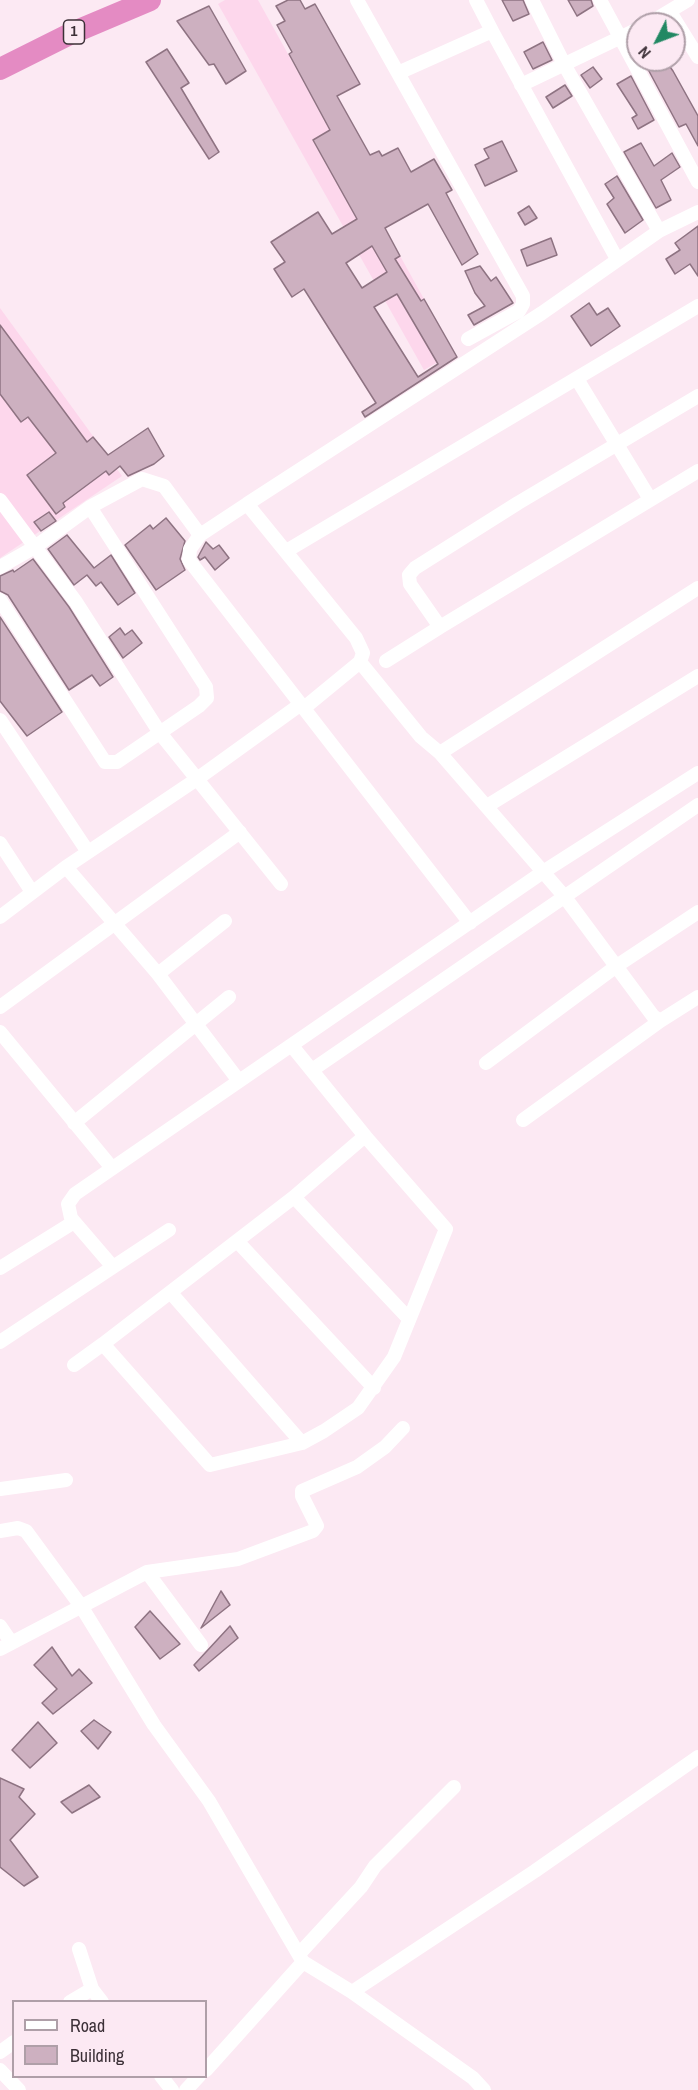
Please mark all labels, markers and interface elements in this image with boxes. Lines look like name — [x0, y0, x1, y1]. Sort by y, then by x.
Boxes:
north arrow — [626, 12, 686, 72]
road number: 1 — [64, 20, 84, 44]
text: N — [633, 42, 655, 64]
legend — [12, 2000, 207, 2078]
text: Road — [70, 2013, 105, 2038]
text: Building — [70, 2043, 124, 2068]

